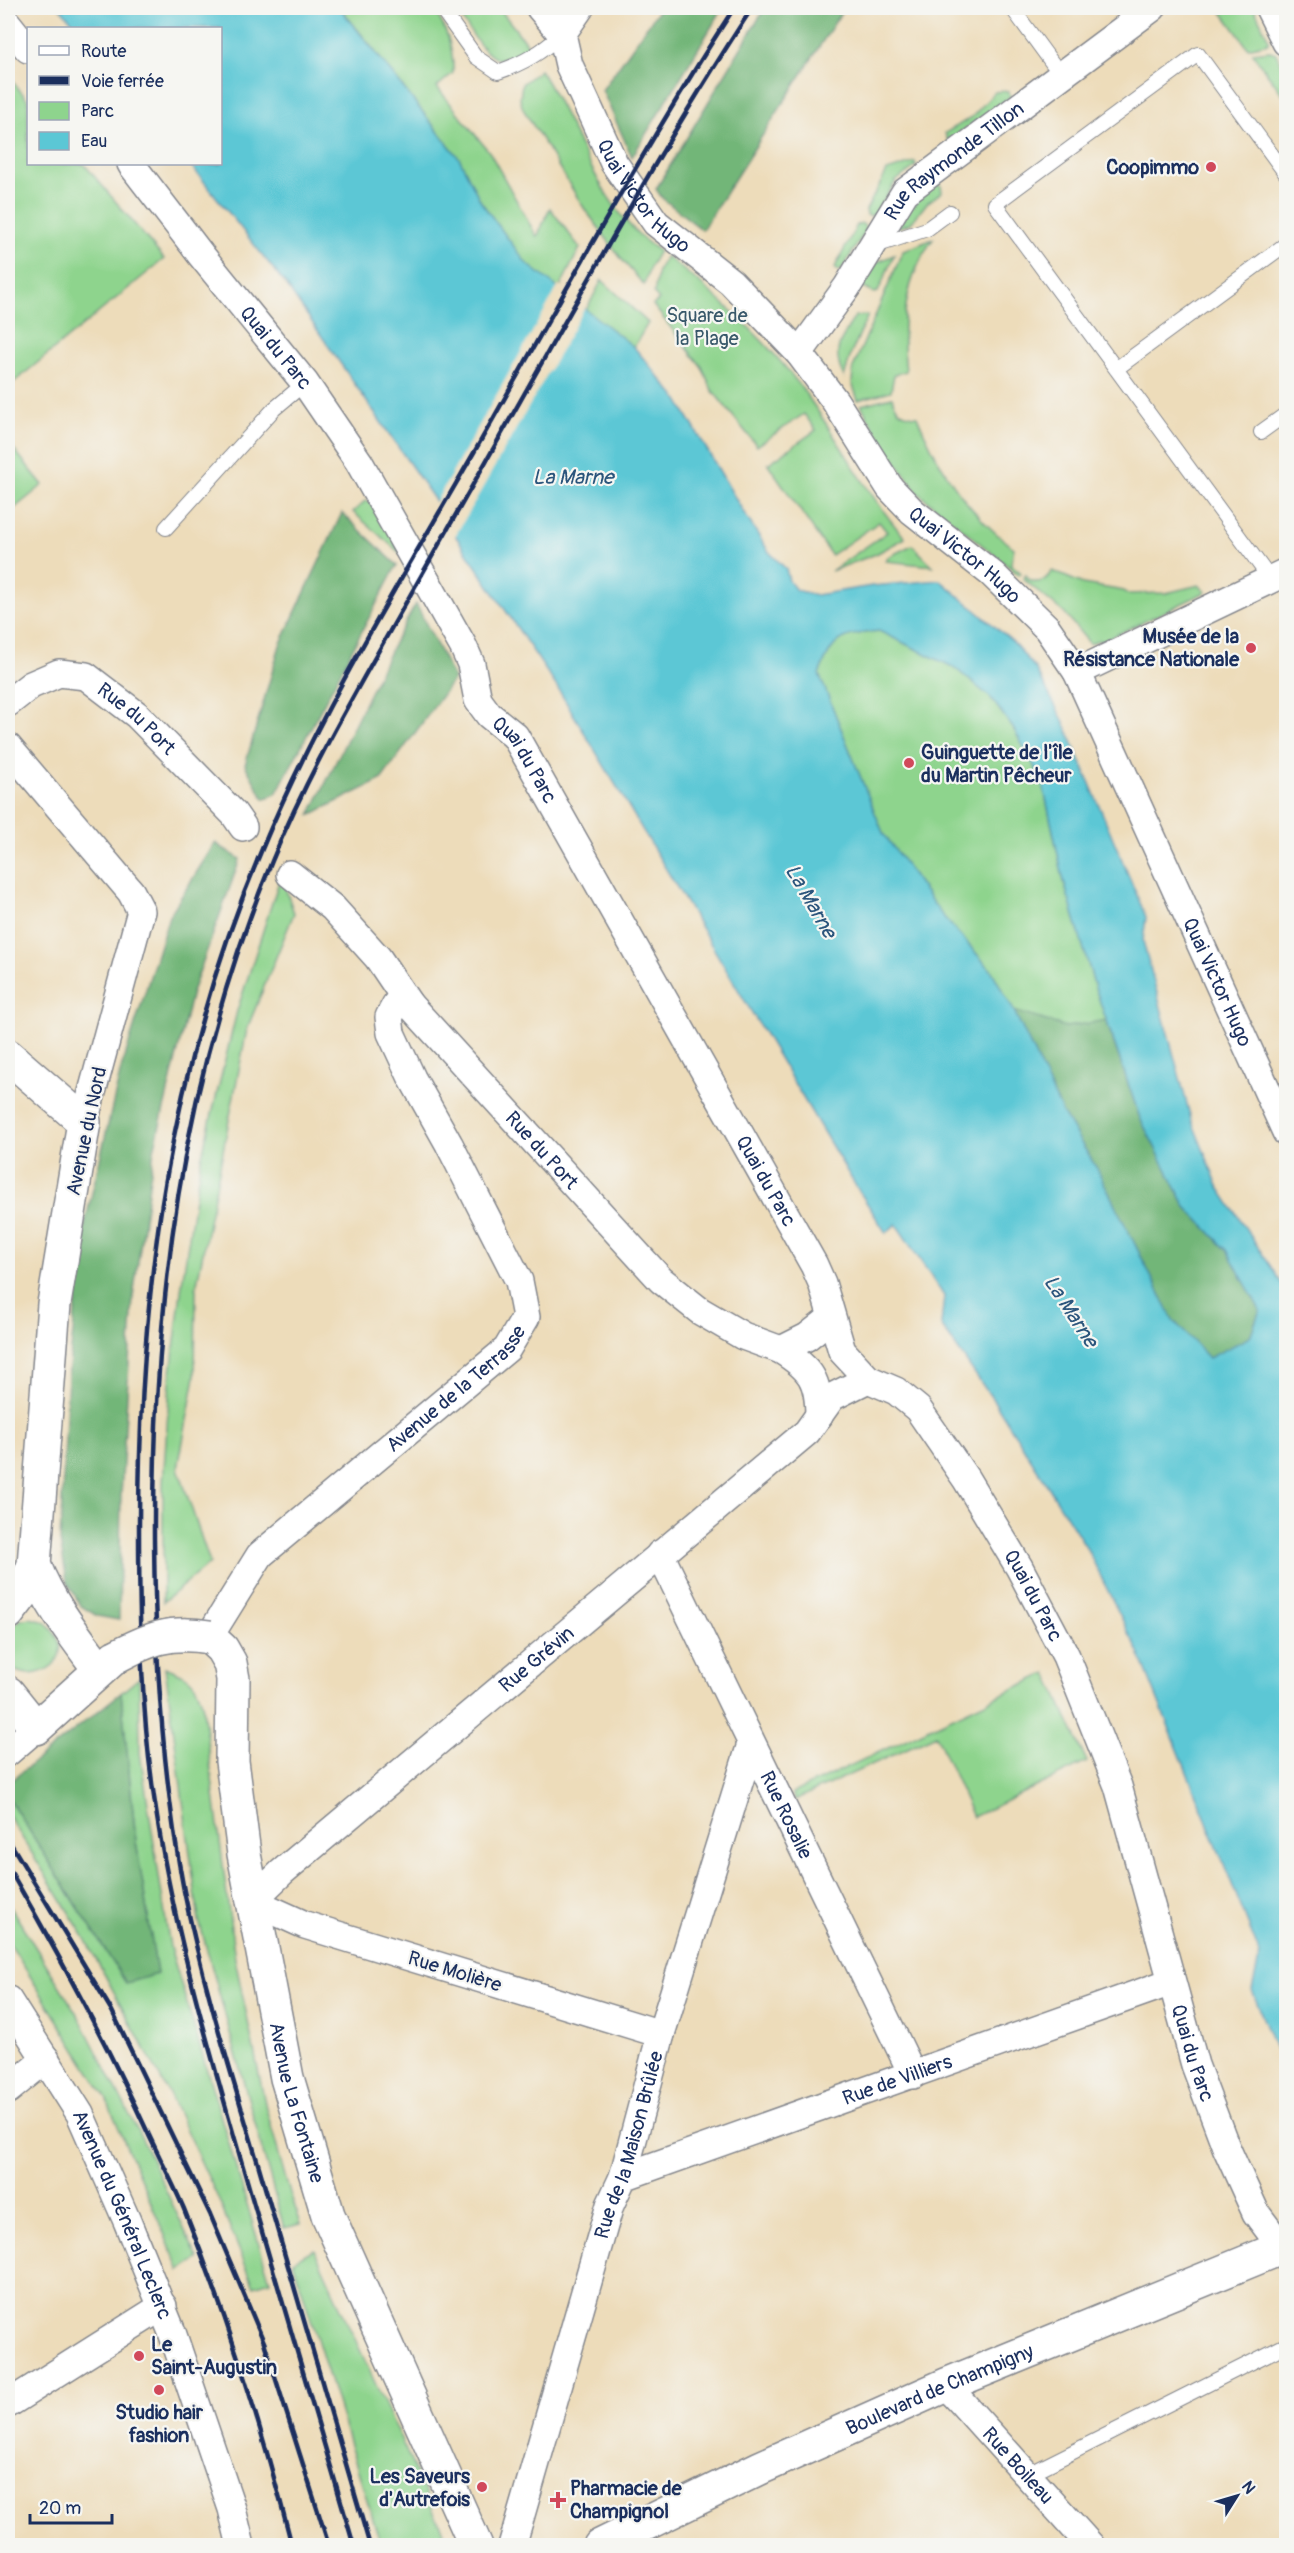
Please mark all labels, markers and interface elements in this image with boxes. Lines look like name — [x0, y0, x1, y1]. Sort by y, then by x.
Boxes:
legend — [27, 27, 222, 165]
text: Route — [81, 40, 126, 63]
text: Voie ferrée — [81, 70, 164, 93]
street label: Rue Raymonde Tillon — [879, 96, 1029, 225]
text: Parc — [81, 100, 114, 123]
text: Eau — [81, 130, 107, 153]
street label: Quai Victor Hugo — [592, 135, 696, 258]
place label: Coopimmo — [1106, 155, 1199, 180]
marker: Coopimmo — [1204, 160, 1218, 174]
street label: Quai du Parc — [234, 301, 317, 395]
park label: Square de la Plage — [666, 303, 748, 351]
water label: La Marne — [533, 464, 616, 491]
street label: Quai Victor Hugo — [903, 501, 1026, 609]
place label: Musée de la Résistance Nationale — [1063, 624, 1240, 672]
marker: Musée de la Résistance Nationale — [1244, 641, 1258, 655]
street label: Rue du Port — [92, 677, 182, 761]
street label: Quai du Parc — [487, 711, 562, 808]
place label: Guinguette de l'île du Martin Pêcheur — [921, 740, 1074, 788]
marker: Guinguette de l'île du Martin Pêcheur — [902, 756, 916, 770]
water label: La Marne — [779, 860, 844, 945]
street label: Quai Victor Hugo — [1177, 914, 1258, 1051]
street label: Avenue du Nord — [61, 1065, 112, 1198]
street label: Rue du Port — [500, 1106, 584, 1195]
street label: Quai du Parc — [730, 1131, 802, 1231]
water label: La Marne — [1037, 1270, 1105, 1355]
street label: Avenue de la Terrasse — [381, 1321, 531, 1458]
street label: Quai du Parc — [998, 1545, 1068, 1646]
street label: Rue Grévin — [494, 1621, 579, 1698]
street label: Rue Rosalie — [754, 1767, 818, 1863]
street label: Rue Molière — [405, 1945, 505, 1998]
street label: Quai du Parc — [1166, 2002, 1220, 2105]
street label: Avenue La Fontaine — [264, 2020, 330, 2186]
street label: Rue de la Maison Brûlée — [589, 2048, 669, 2242]
street label: Rue de Villiers — [839, 2049, 956, 2111]
street label: Avenue du Général Leclerc — [67, 2106, 177, 2323]
place label: Le Saint-Augustin — [151, 2332, 277, 2380]
street label: Boulevard de Champigny — [842, 2338, 1038, 2441]
marker: Le Saint-Augustin — [132, 2349, 146, 2363]
marker: Studio hair fashion — [152, 2383, 166, 2397]
place label: Studio hair fashion — [115, 2400, 204, 2448]
street label: Rue Boileau — [977, 2422, 1059, 2509]
place label: Les Saveurs d'Autrefois — [370, 2464, 470, 2512]
north arrow — [1207, 2466, 1267, 2526]
place label: Pharmacie de Champignol — [570, 2476, 683, 2524]
text: N — [1237, 2477, 1260, 2498]
marker: Les Saveurs d'Autrefois — [475, 2480, 489, 2494]
scale bar — [30, 2487, 112, 2525]
marker: Pharmacie de Champignol — [551, 2493, 565, 2507]
text: 20 m — [39, 2497, 81, 2520]

